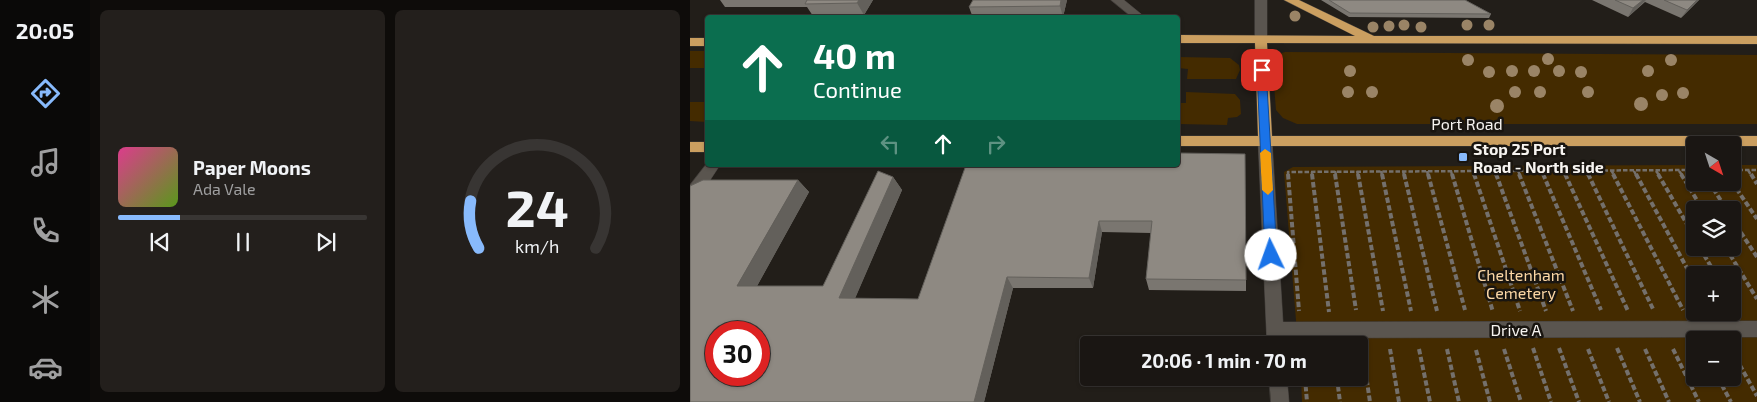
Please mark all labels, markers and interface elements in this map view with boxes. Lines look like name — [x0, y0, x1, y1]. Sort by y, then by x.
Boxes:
text: 20:05 — [16, 17, 74, 43]
text: 40 m — [813, 34, 896, 76]
icon: ahead — [730, 35, 795, 100]
pin — [1241, 49, 1283, 91]
icon: arrive — [1248, 56, 1276, 84]
icon: directions — [28, 76, 63, 111]
text: Continue — [813, 76, 902, 102]
street label: Port Road — [1431, 114, 1503, 133]
icon: left — [876, 130, 904, 158]
icon: ahead — [929, 130, 957, 158]
icon: right — [982, 130, 1010, 158]
north arrow — [1686, 136, 1741, 191]
map controls — [1686, 136, 1741, 386]
place label: Stop 25 Port Road - North side — [1473, 139, 1604, 176]
icon: music — [28, 145, 63, 180]
marker: Stop 25 Port Road - North side — [1457, 151, 1469, 163]
text: Paper Moons — [193, 156, 311, 179]
text: 24 — [506, 175, 569, 237]
text: Ada Vale — [193, 179, 256, 198]
button: layers — [1686, 201, 1741, 256]
icon: phone — [28, 213, 63, 248]
icon: previous — [146, 228, 174, 256]
icon: pause — [229, 228, 257, 256]
icon: next — [312, 228, 340, 256]
position arrow — [1244, 228, 1296, 280]
text: km/h — [515, 235, 560, 257]
park label: Cheltenham Cemetery — [1477, 265, 1565, 302]
button: + — [1686, 266, 1741, 321]
icon: climate — [28, 282, 63, 317]
street label: Drive A — [1490, 320, 1542, 339]
speed limit sign: 30 — [705, 321, 770, 386]
button: − — [1686, 331, 1741, 386]
text: 20:06 · 1 min · 70 m — [1141, 349, 1307, 372]
icon: car — [28, 350, 63, 385]

